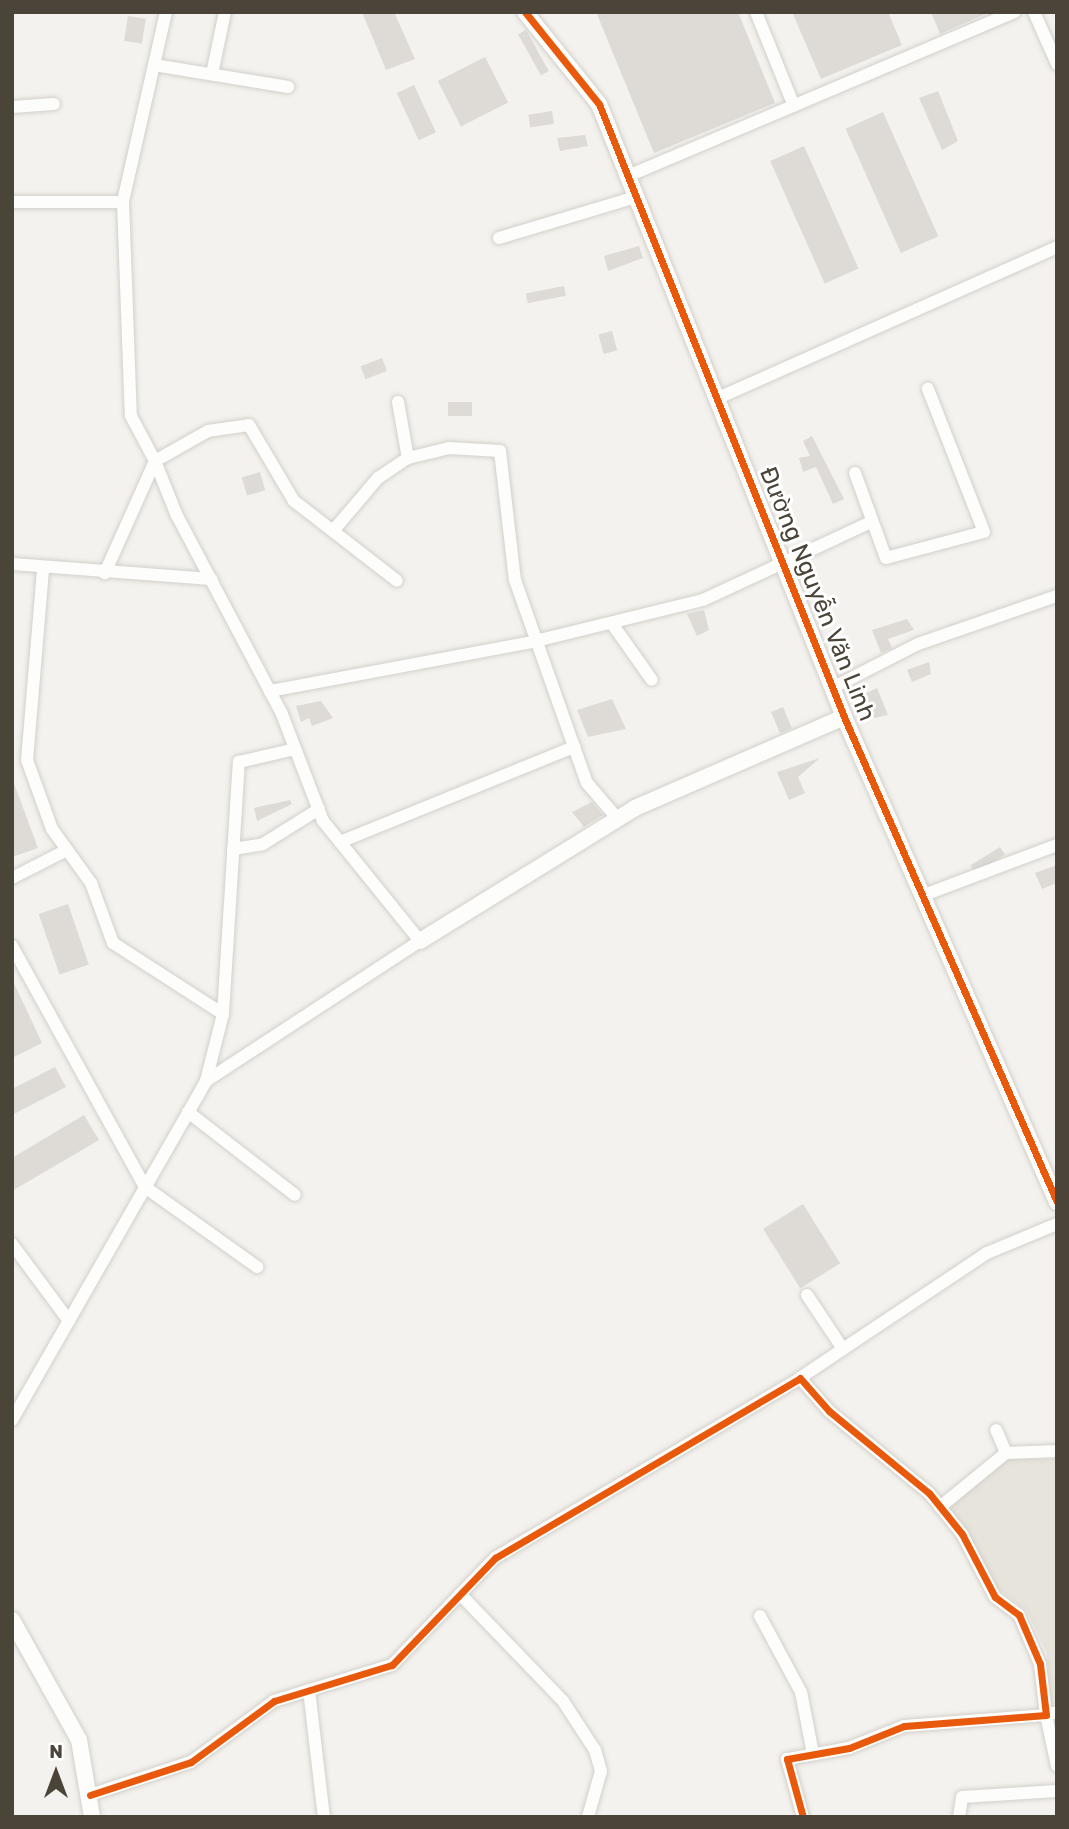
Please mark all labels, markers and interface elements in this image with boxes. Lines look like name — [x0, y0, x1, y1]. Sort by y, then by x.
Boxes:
street label: Đường Nguyễn Văn Linh — [753, 463, 881, 725]
north arrow — [21, 1738, 91, 1808]
text: N — [49, 1740, 63, 1763]

